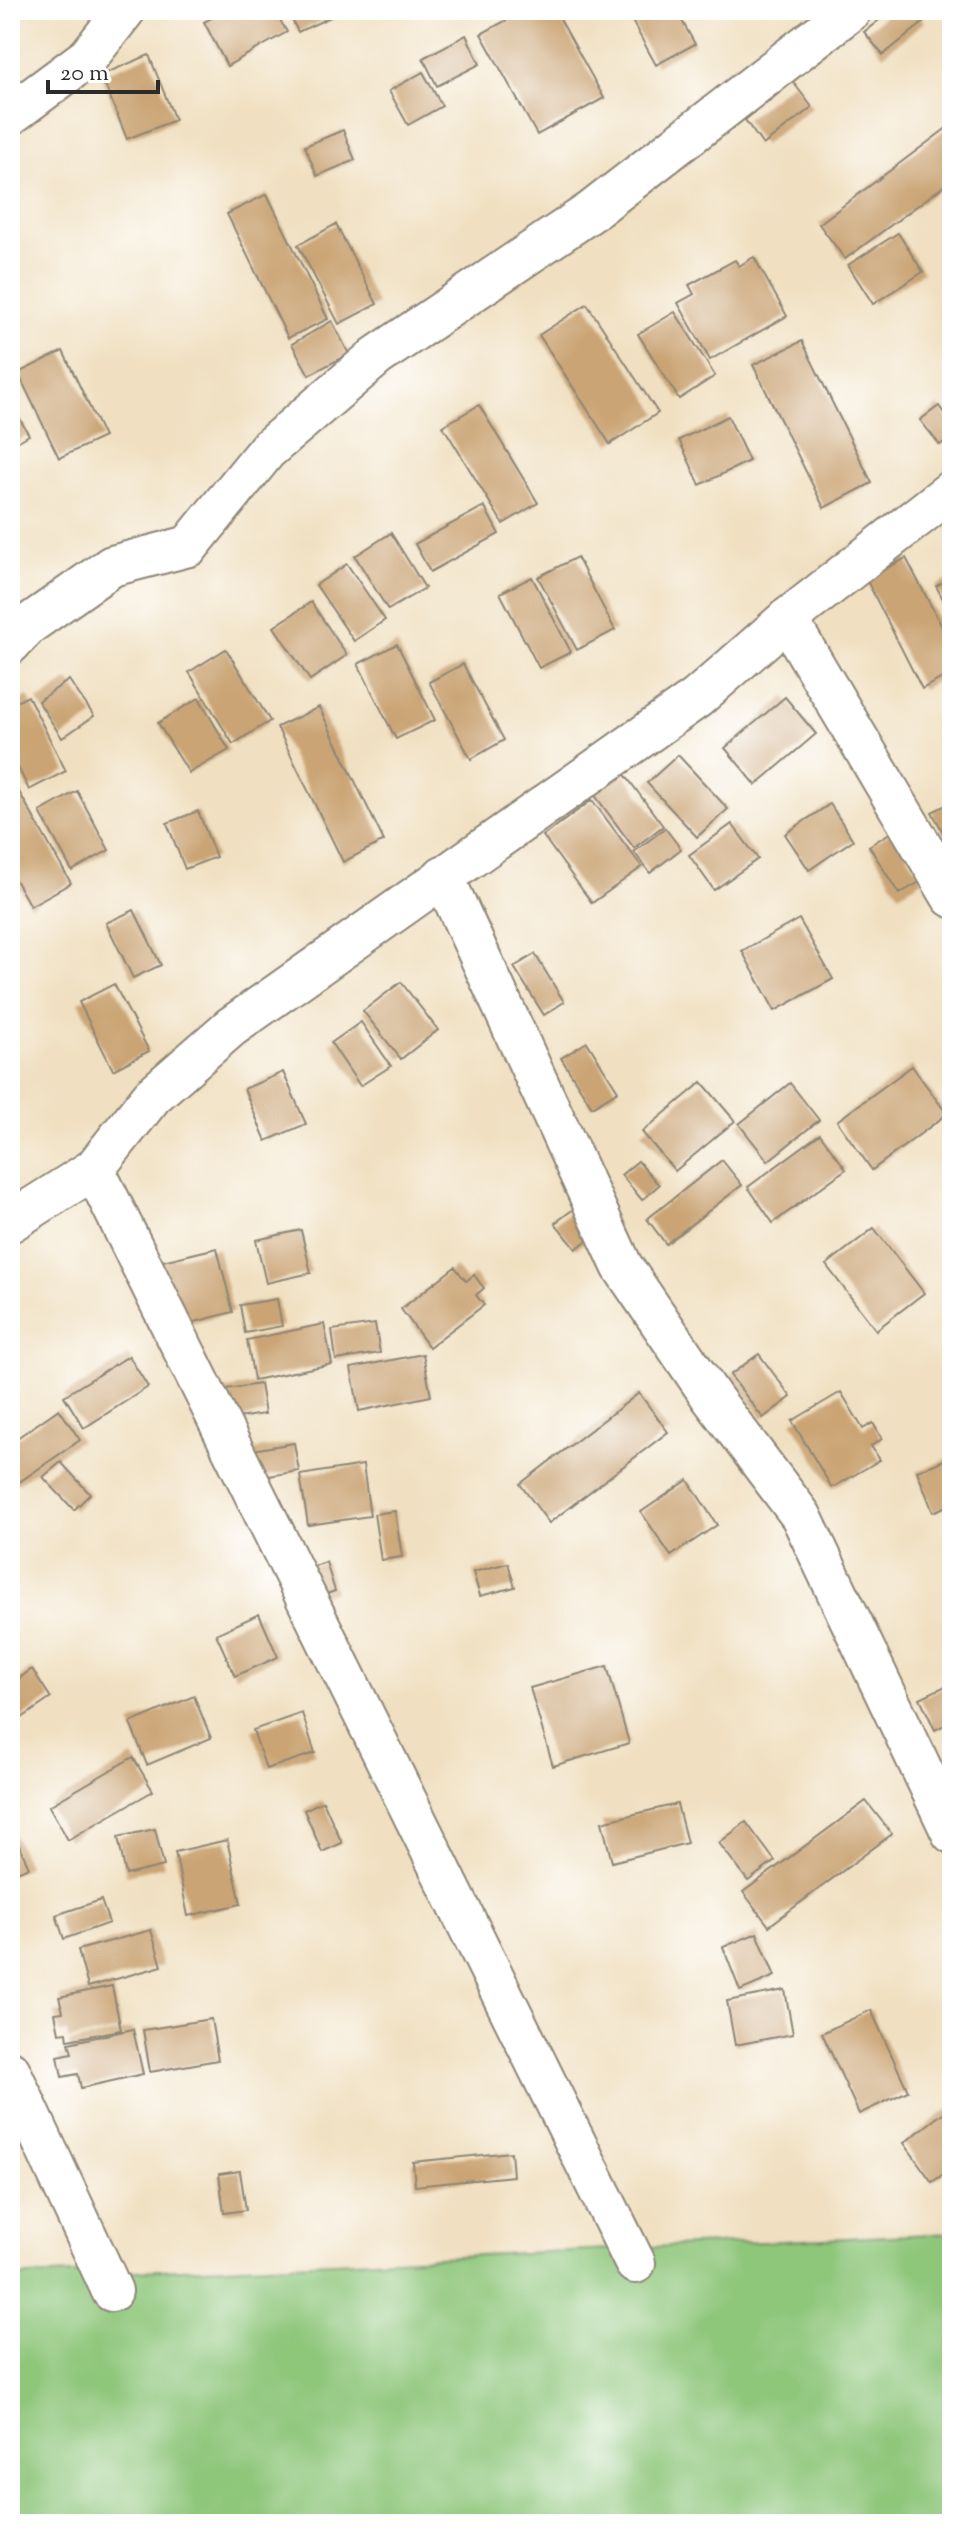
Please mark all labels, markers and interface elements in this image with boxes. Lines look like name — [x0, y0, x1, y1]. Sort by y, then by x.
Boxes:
scale bar — [48, 44, 158, 94]
text: 20 m — [60, 57, 109, 91]

